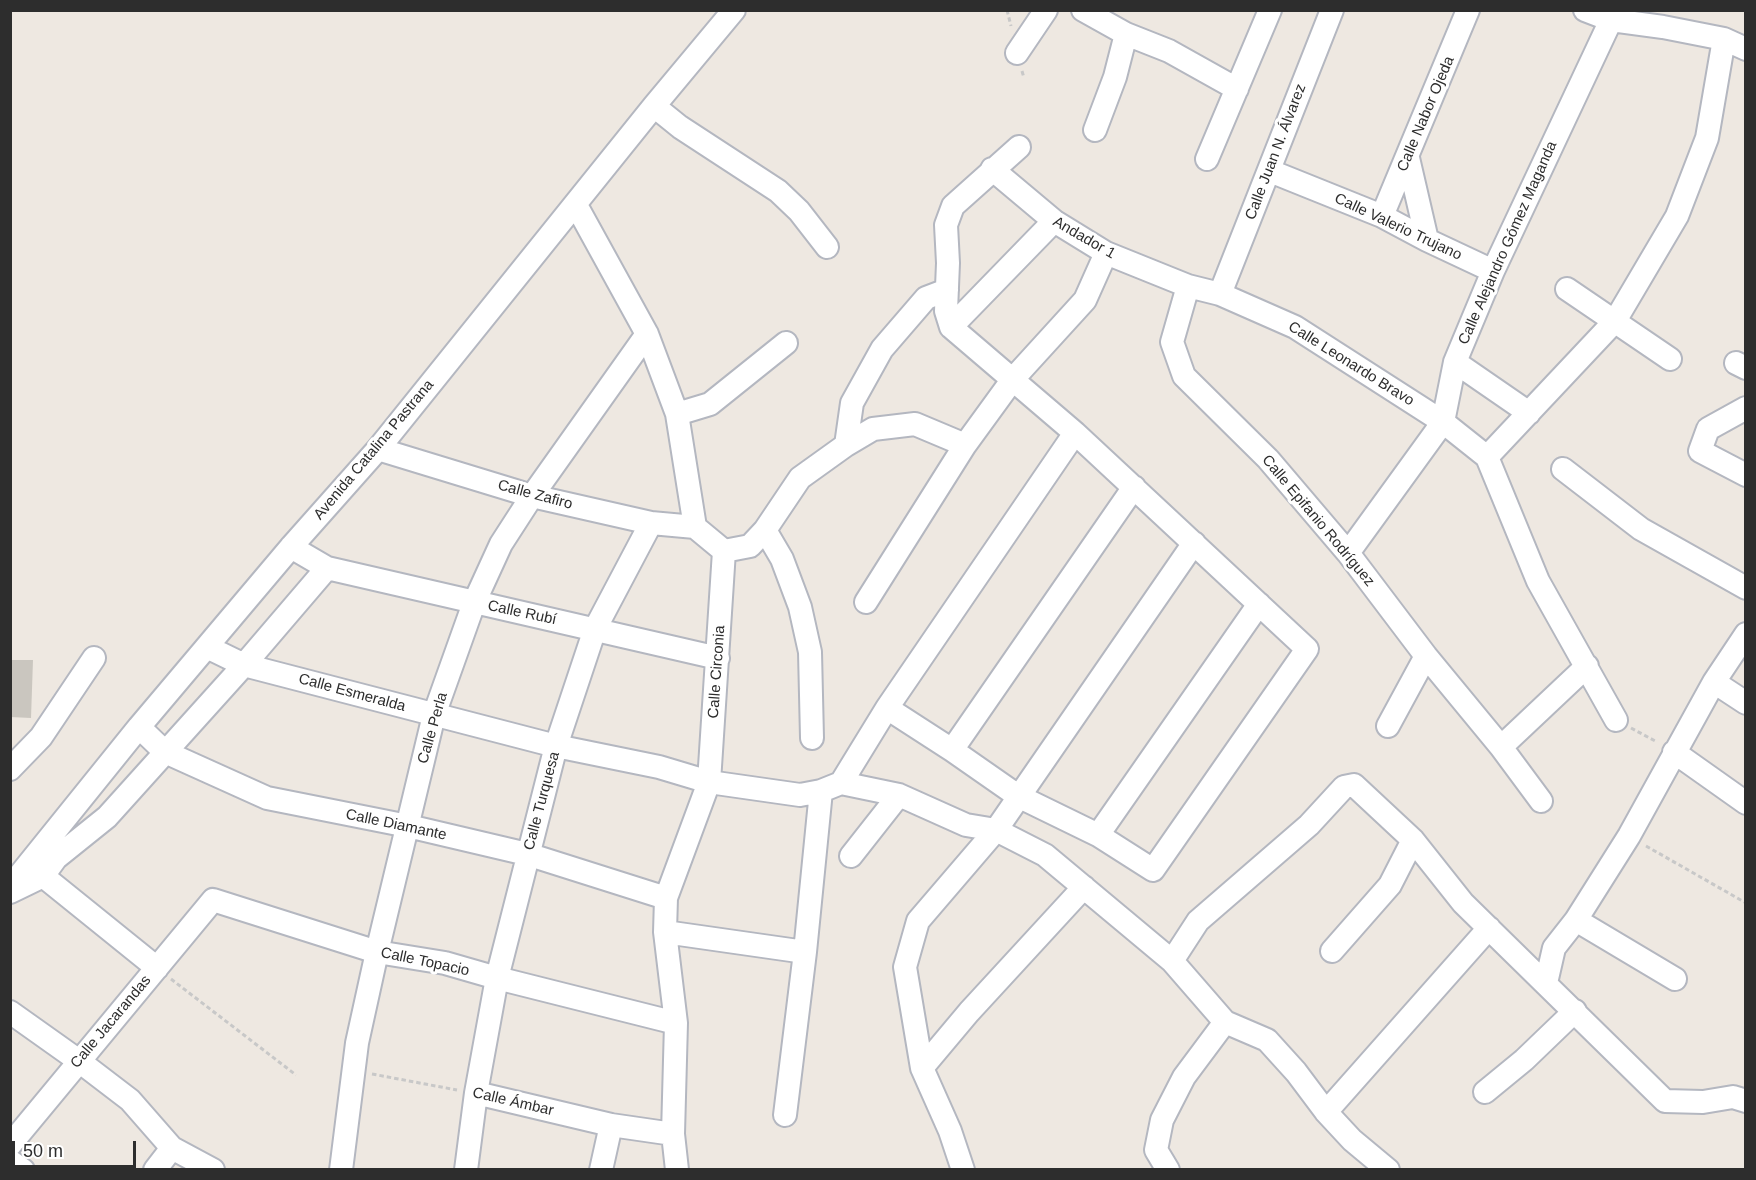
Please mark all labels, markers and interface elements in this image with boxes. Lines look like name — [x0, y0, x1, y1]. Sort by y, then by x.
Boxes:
street label: Calle Nabor Ojeda — [1394, 54, 1458, 174]
street label: Calle Juan N. Álvarez — [1242, 81, 1310, 223]
street label: Calle Alejandro Gómez Maganda — [1455, 138, 1561, 348]
street label: Calle Valerio Trujano — [1331, 190, 1465, 264]
street label: Andador 1 — [1050, 213, 1118, 263]
street label: Calle Leonardo Bravo — [1285, 318, 1417, 410]
street label: Avenida Catalina Pastrana — [310, 376, 438, 524]
street label: Calle Epifanio Rodríguez — [1258, 452, 1378, 590]
street label: Calle Zafiro — [496, 476, 574, 514]
street label: Calle Rubí — [486, 597, 558, 629]
street label: Calle Circonia — [705, 625, 729, 719]
street label: Calle Esmeralda — [297, 670, 407, 716]
street label: Calle Perla — [414, 690, 452, 766]
street label: Calle Turquesa — [520, 750, 564, 852]
street label: Calle Diamante — [344, 806, 448, 844]
street label: Calle Topacio — [379, 944, 471, 980]
street label: Calle Jacarandas — [67, 972, 155, 1072]
street label: Calle Ámbar — [471, 1084, 555, 1120]
scale bar — [15, 1129, 140, 1167]
text: 50 m — [23, 1141, 63, 1161]

